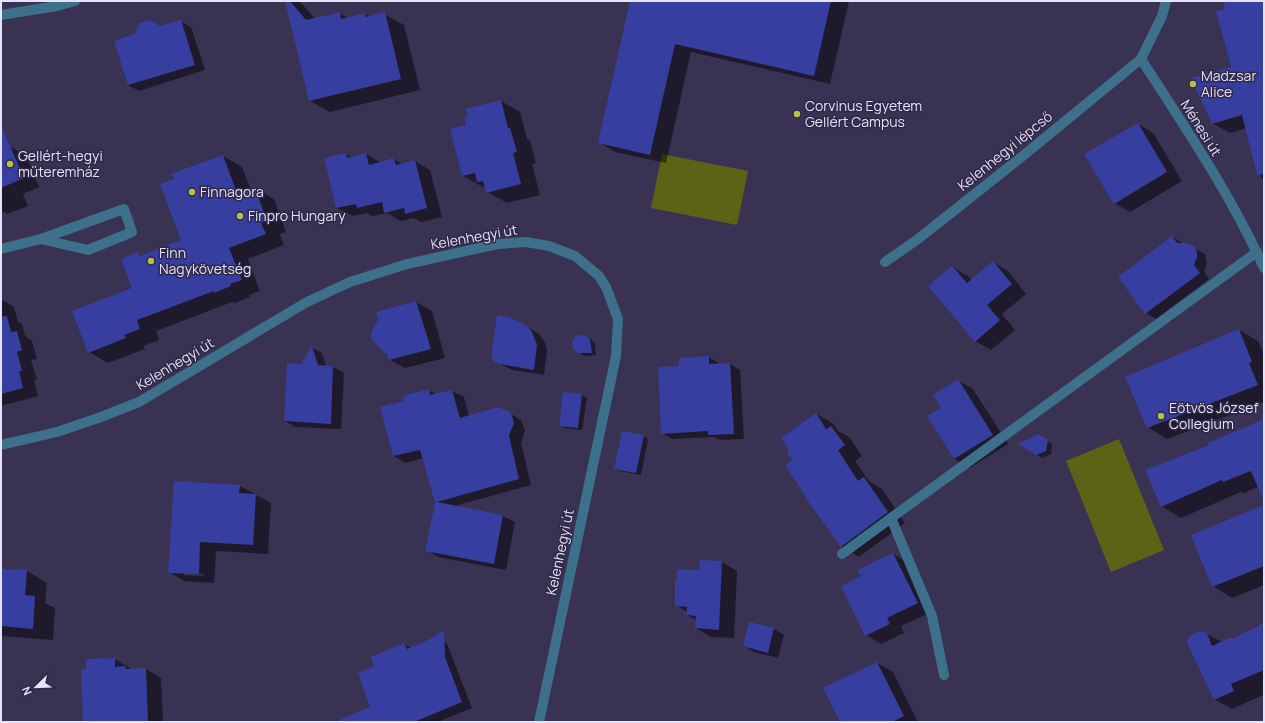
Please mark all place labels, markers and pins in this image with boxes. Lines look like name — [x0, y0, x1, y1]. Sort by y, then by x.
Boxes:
place label: Madzsar Alice — [1201, 66, 1256, 101]
marker: Madzsar Alice — [1188, 79, 1198, 89]
place label: Corvinus Egyetem Gellért Campus — [805, 96, 922, 131]
marker: Corvinus Egyetem Gellért Campus — [792, 109, 802, 119]
place label: Gellért-hegyi műteremház — [18, 146, 103, 181]
marker: Gellért-hegyi műteremház — [5, 159, 15, 169]
place label: Finnagora — [200, 182, 264, 201]
marker: Finnagora — [187, 187, 197, 197]
place label: Finpro Hungary — [248, 206, 346, 225]
marker: Finpro Hungary — [235, 211, 245, 221]
place label: Finn Nagykövetség — [159, 243, 251, 278]
marker: Finn Nagykövetség — [146, 256, 156, 266]
place label: Eötvös József Collegium — [1169, 398, 1258, 433]
marker: Eötvös József Collegium — [1156, 411, 1166, 421]

